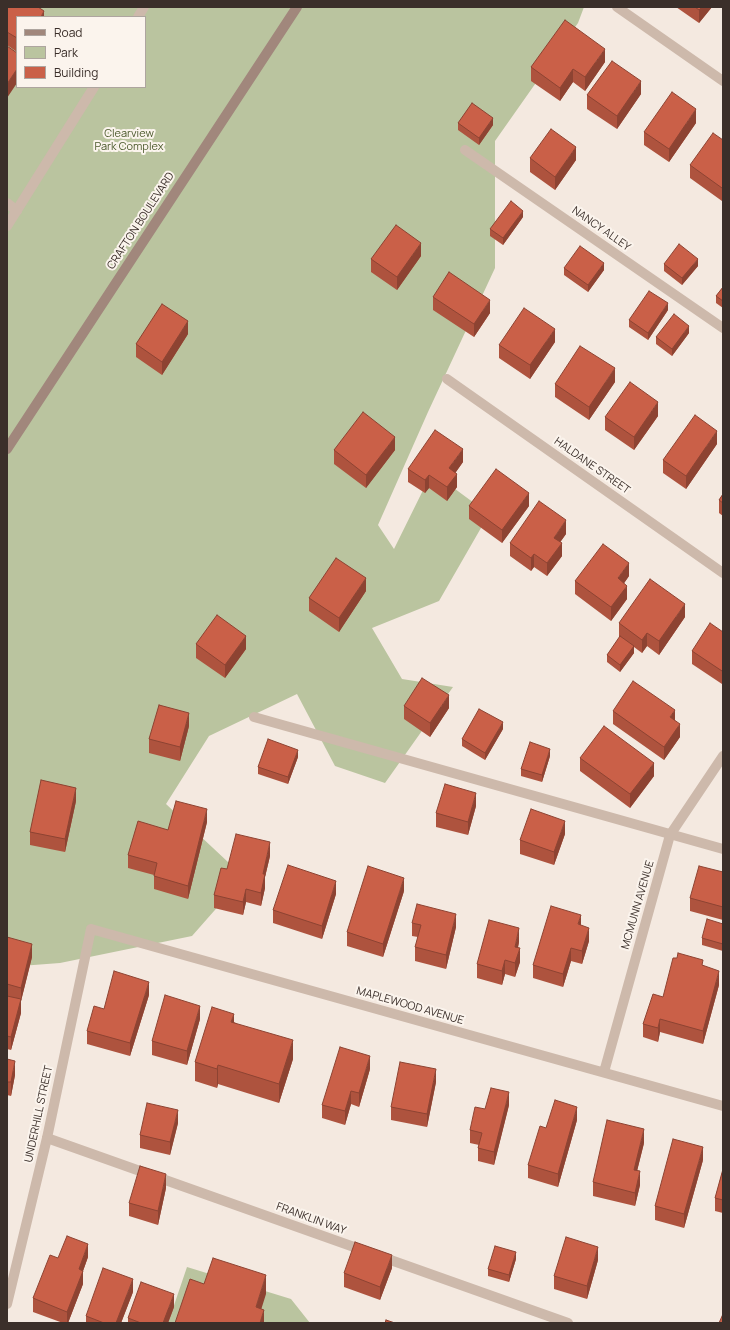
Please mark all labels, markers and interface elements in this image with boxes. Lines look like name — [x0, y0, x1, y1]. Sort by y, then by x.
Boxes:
legend — [16, 16, 146, 88]
text: Road — [54, 24, 82, 41]
text: Park — [54, 44, 78, 61]
text: Building — [54, 64, 98, 81]
park label: Clearview Park Complex — [95, 127, 163, 153]
street label: CRAFTON BOULEVARD — [105, 170, 177, 272]
street label: NANCY ALLEY — [569, 204, 633, 254]
street label: HALDANE STREET — [552, 435, 632, 497]
street label: MCMUNN AVENUE — [619, 859, 657, 951]
street label: MAPLEWOOD AVENUE — [355, 984, 465, 1028]
street label: UNDERHILL STREET — [22, 1064, 56, 1164]
street label: FRANKLIN WAY — [274, 1200, 348, 1238]

